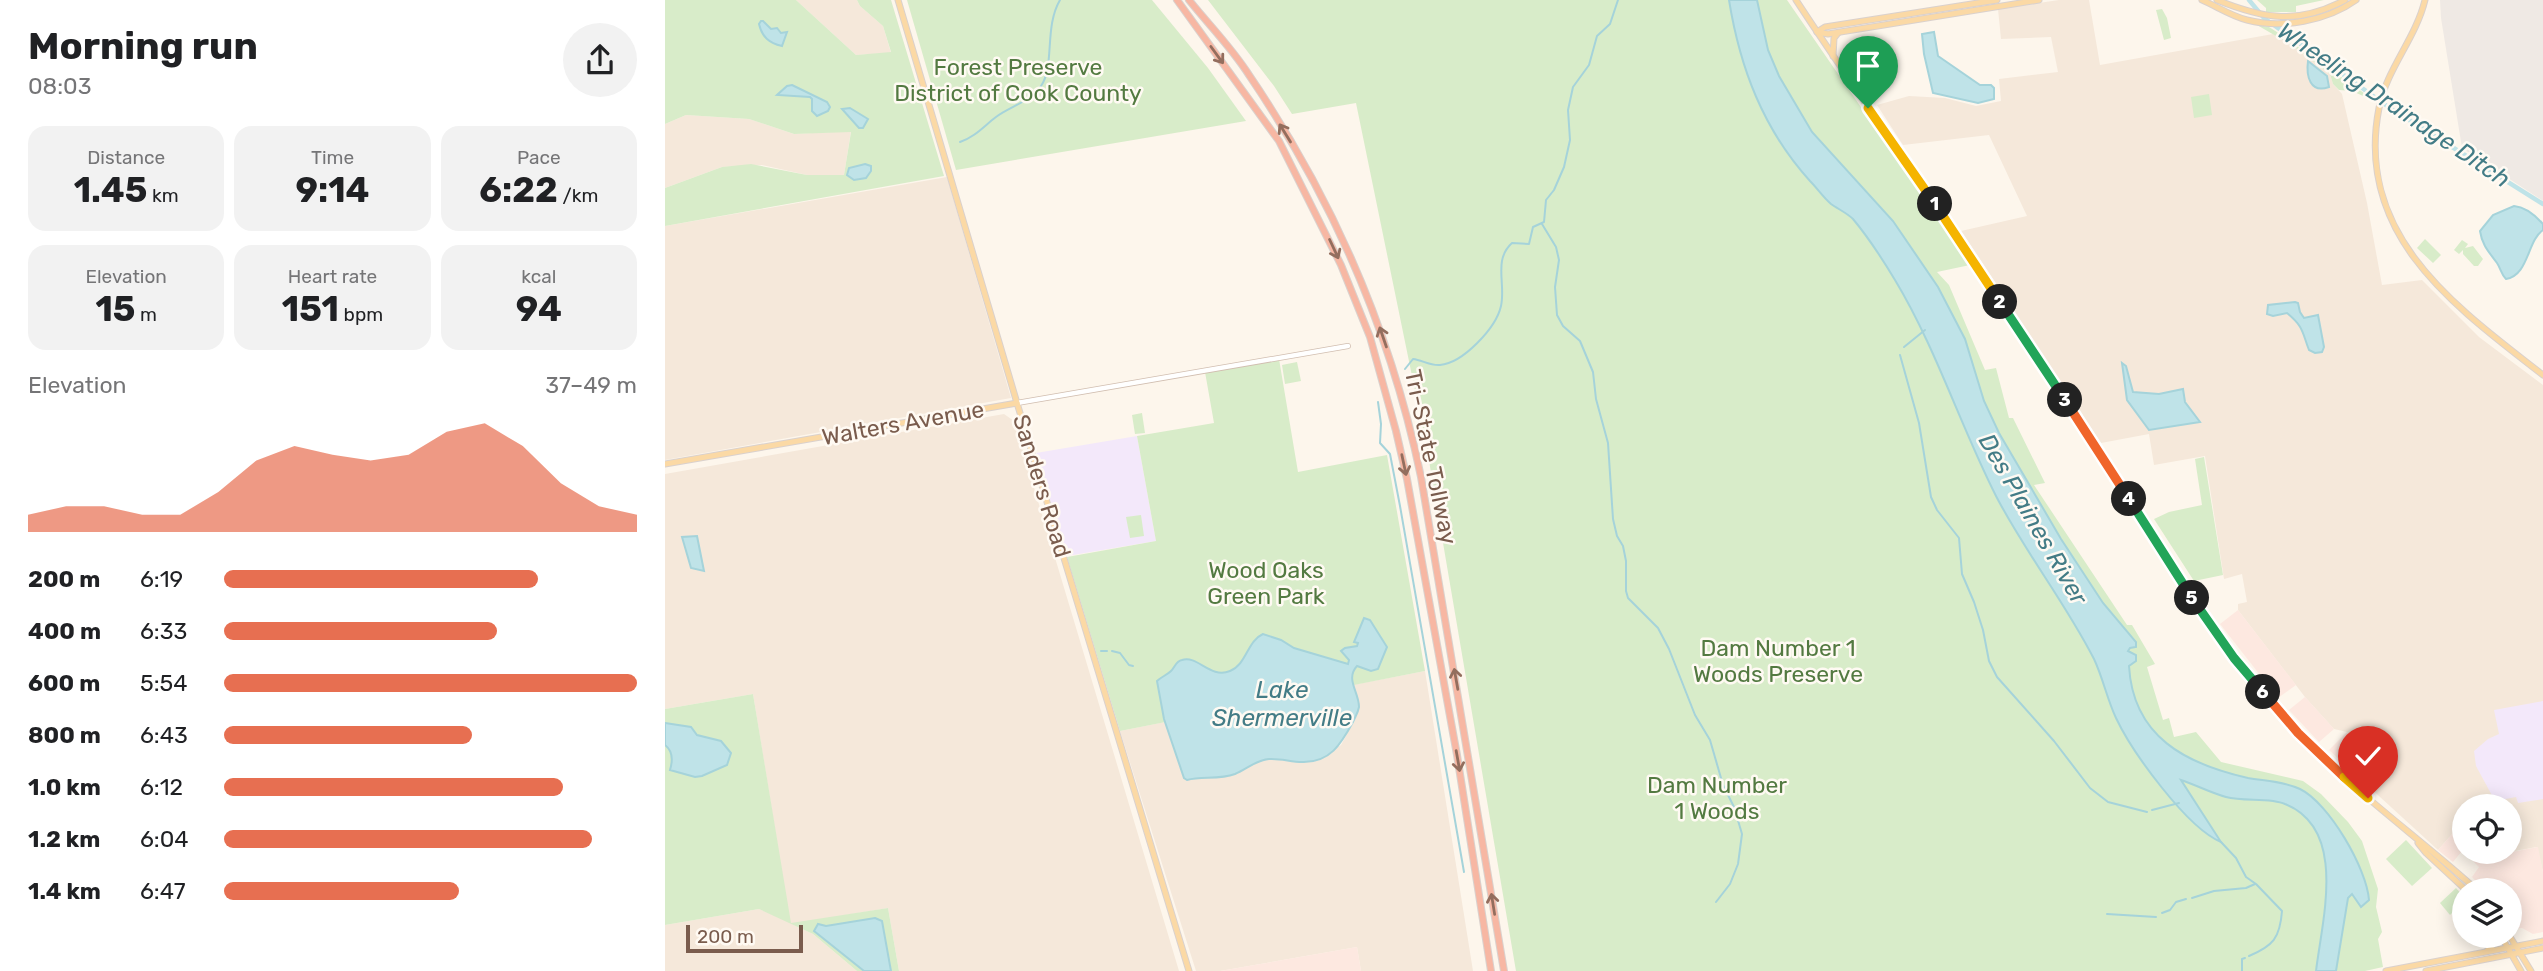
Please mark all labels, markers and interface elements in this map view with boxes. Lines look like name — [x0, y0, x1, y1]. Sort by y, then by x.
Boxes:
water label: Wheeling Drainage Ditch — [2273, 17, 2515, 193]
text: Morning run — [28, 23, 258, 69]
button: share — [563, 23, 637, 97]
pin — [1838, 36, 1898, 108]
one-way arrow — [1210, 45, 1224, 64]
icon: arrive — [1849, 47, 1887, 85]
park label: Forest Preserve District of Cook County — [894, 53, 1142, 107]
text: 08:03 — [28, 72, 92, 100]
one-way arrow — [1278, 123, 1292, 143]
text: Distance — [87, 146, 165, 169]
text: Time — [311, 146, 354, 169]
text: Pace — [517, 146, 561, 169]
text: 1.45 — [74, 169, 147, 211]
text: 9:14 — [296, 169, 369, 211]
text: 6:22 — [479, 169, 558, 211]
text: km — [147, 184, 179, 207]
text: /km — [558, 184, 598, 207]
pin: 1 — [1917, 186, 1953, 222]
text: 1 — [1930, 192, 1939, 215]
one-way arrow — [1328, 239, 1341, 260]
text: Elevation — [85, 265, 167, 288]
text: Heart rate — [288, 265, 377, 288]
text: kcal — [521, 265, 556, 288]
pin: 2 — [1983, 284, 2017, 320]
text: 15 — [95, 288, 135, 330]
text: 151 — [282, 288, 339, 330]
text: 94 — [516, 288, 562, 330]
text: 2 — [1993, 290, 2006, 313]
text: m — [135, 303, 157, 326]
text: bpm — [339, 303, 383, 326]
one-way arrow — [1376, 327, 1389, 349]
street label: Tri-State Tollway — [1399, 367, 1463, 547]
text: Elevation — [28, 371, 127, 399]
text: 37–49 m — [545, 371, 637, 399]
pin: 3 — [2047, 382, 2083, 418]
text: 3 — [2058, 388, 2071, 411]
street label: Walters Avenue — [820, 395, 986, 451]
street label: Sanders Road — [1007, 411, 1077, 561]
water label: Des Plaines River — [1973, 429, 2094, 610]
one-way arrow — [1398, 453, 1412, 476]
pin: 4 — [2111, 482, 2147, 516]
text: 4 — [2122, 487, 2135, 510]
park label: Wood Oaks Green Park — [1207, 556, 1325, 610]
text: 200 m — [28, 565, 100, 593]
text: 6:19 — [140, 565, 183, 593]
pin: 5 — [2175, 580, 2209, 616]
text: 5 — [2185, 586, 2198, 609]
text: 400 m — [28, 617, 101, 645]
text: 6:33 — [140, 617, 187, 645]
park label: Dam Number 1 Woods Preserve — [1693, 634, 1863, 688]
one-way arrow — [1449, 668, 1462, 691]
text: 600 m — [28, 669, 100, 697]
text: 5:54 — [140, 669, 188, 697]
pin: 6 — [2245, 674, 2281, 710]
water label: Lake Shermerville — [1212, 676, 1352, 732]
text: 6 — [2256, 680, 2269, 703]
text: 800 m — [28, 721, 101, 749]
text: 6:43 — [140, 721, 188, 749]
pin — [2338, 726, 2398, 798]
icon: check — [2349, 737, 2387, 775]
one-way arrow — [1451, 749, 1465, 772]
park label: Dam Number 1 Woods — [1647, 771, 1787, 825]
text: 1.0 km — [28, 773, 101, 801]
text: 6:12 — [140, 773, 183, 801]
map controls — [2452, 794, 2522, 948]
button: locate — [2452, 794, 2522, 864]
text: 1.2 km — [28, 825, 100, 853]
text: 6:04 — [140, 825, 189, 853]
text: 1.4 km — [28, 877, 101, 905]
text: 6:47 — [140, 877, 185, 905]
button: layers — [2452, 878, 2522, 948]
one-way arrow — [1487, 893, 1500, 916]
scale bar — [686, 922, 803, 954]
text: 200 m — [697, 925, 754, 948]

